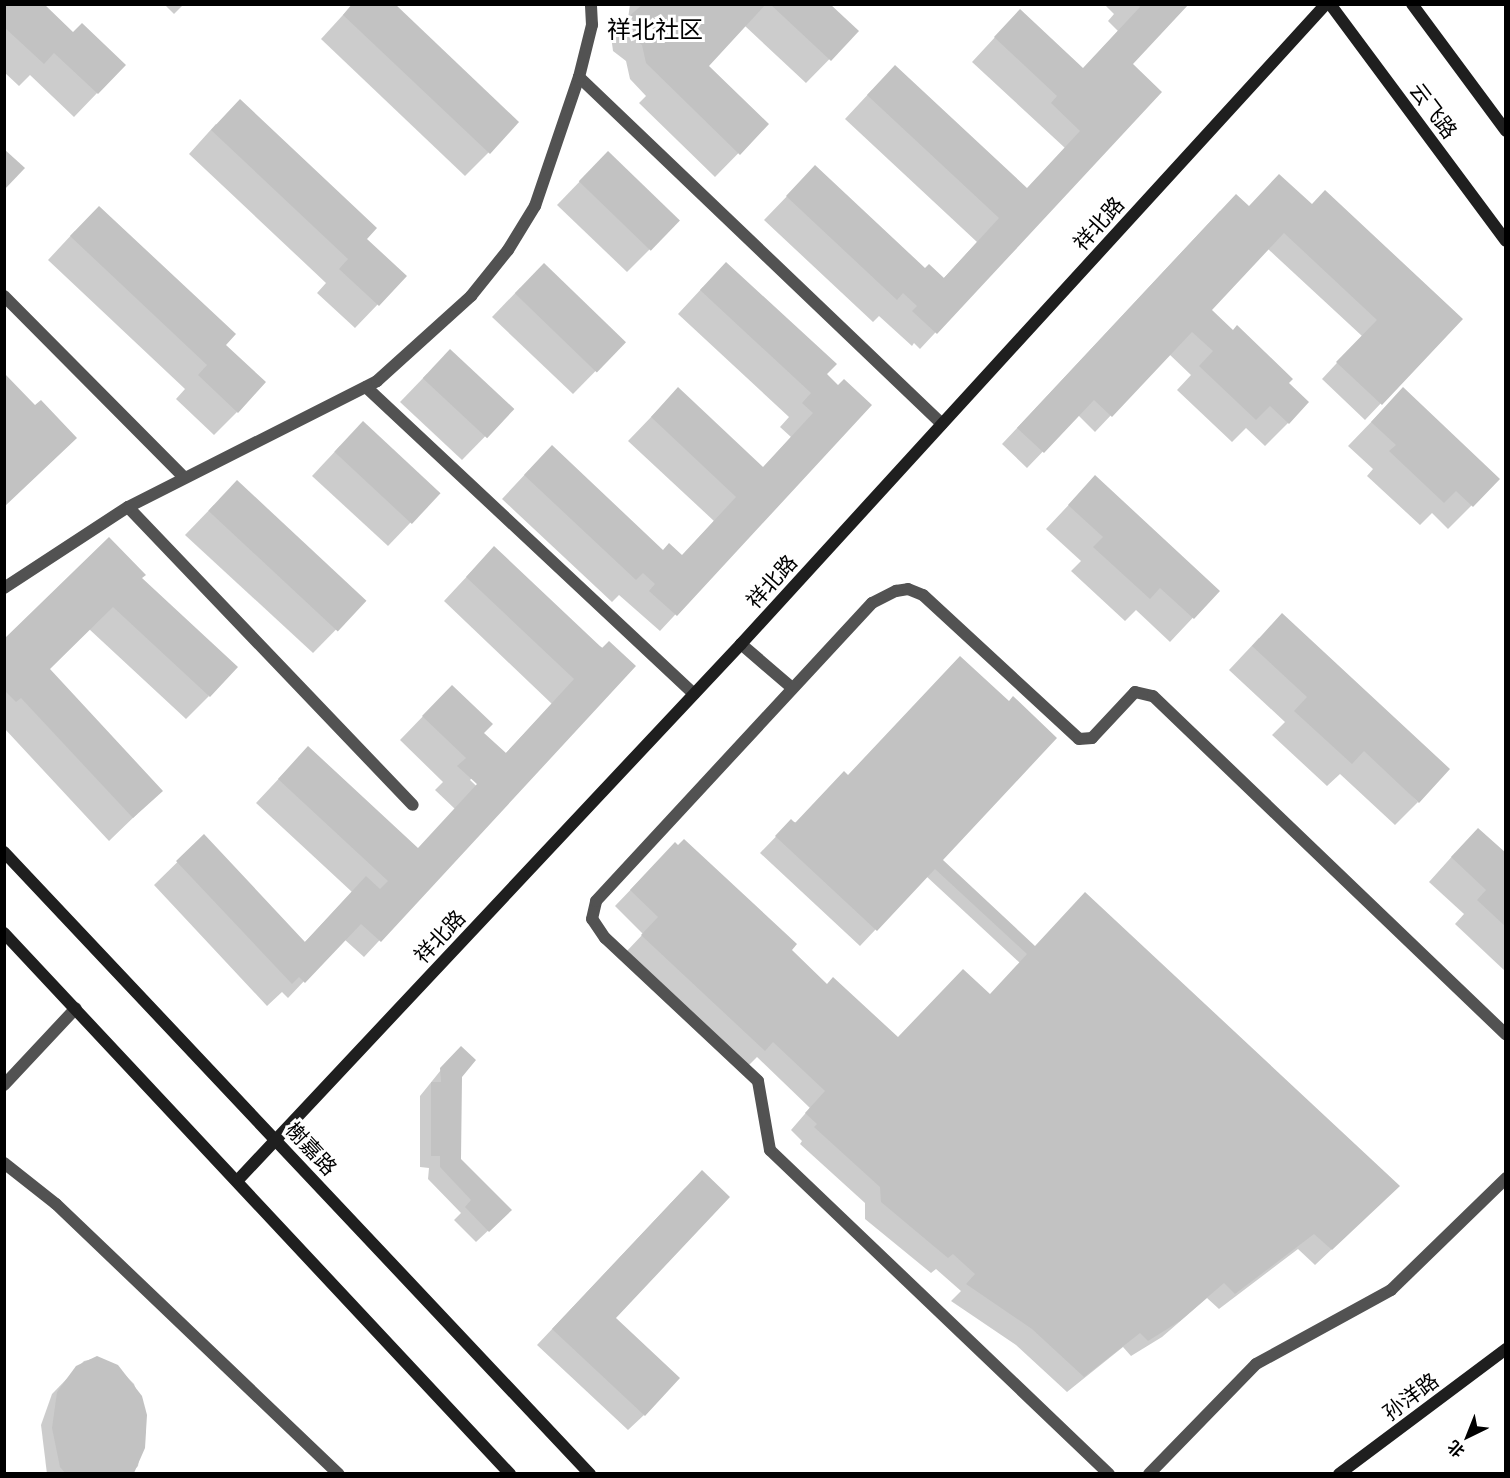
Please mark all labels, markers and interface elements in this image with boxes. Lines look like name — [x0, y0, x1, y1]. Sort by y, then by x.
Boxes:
district label: 祥北社区 — [607, 16, 703, 44]
street label: 云飞路 — [1404, 78, 1462, 144]
street label: 祥北路 — [1069, 192, 1129, 256]
street label: 祥北路 — [742, 550, 802, 614]
street label: 祥北路 — [409, 905, 471, 969]
street label: 榭嘉路 — [280, 1117, 342, 1181]
street label: 孙洋路 — [1378, 1368, 1444, 1426]
north arrow — [1438, 1406, 1498, 1466]
text: 北 — [1443, 1436, 1468, 1462]

